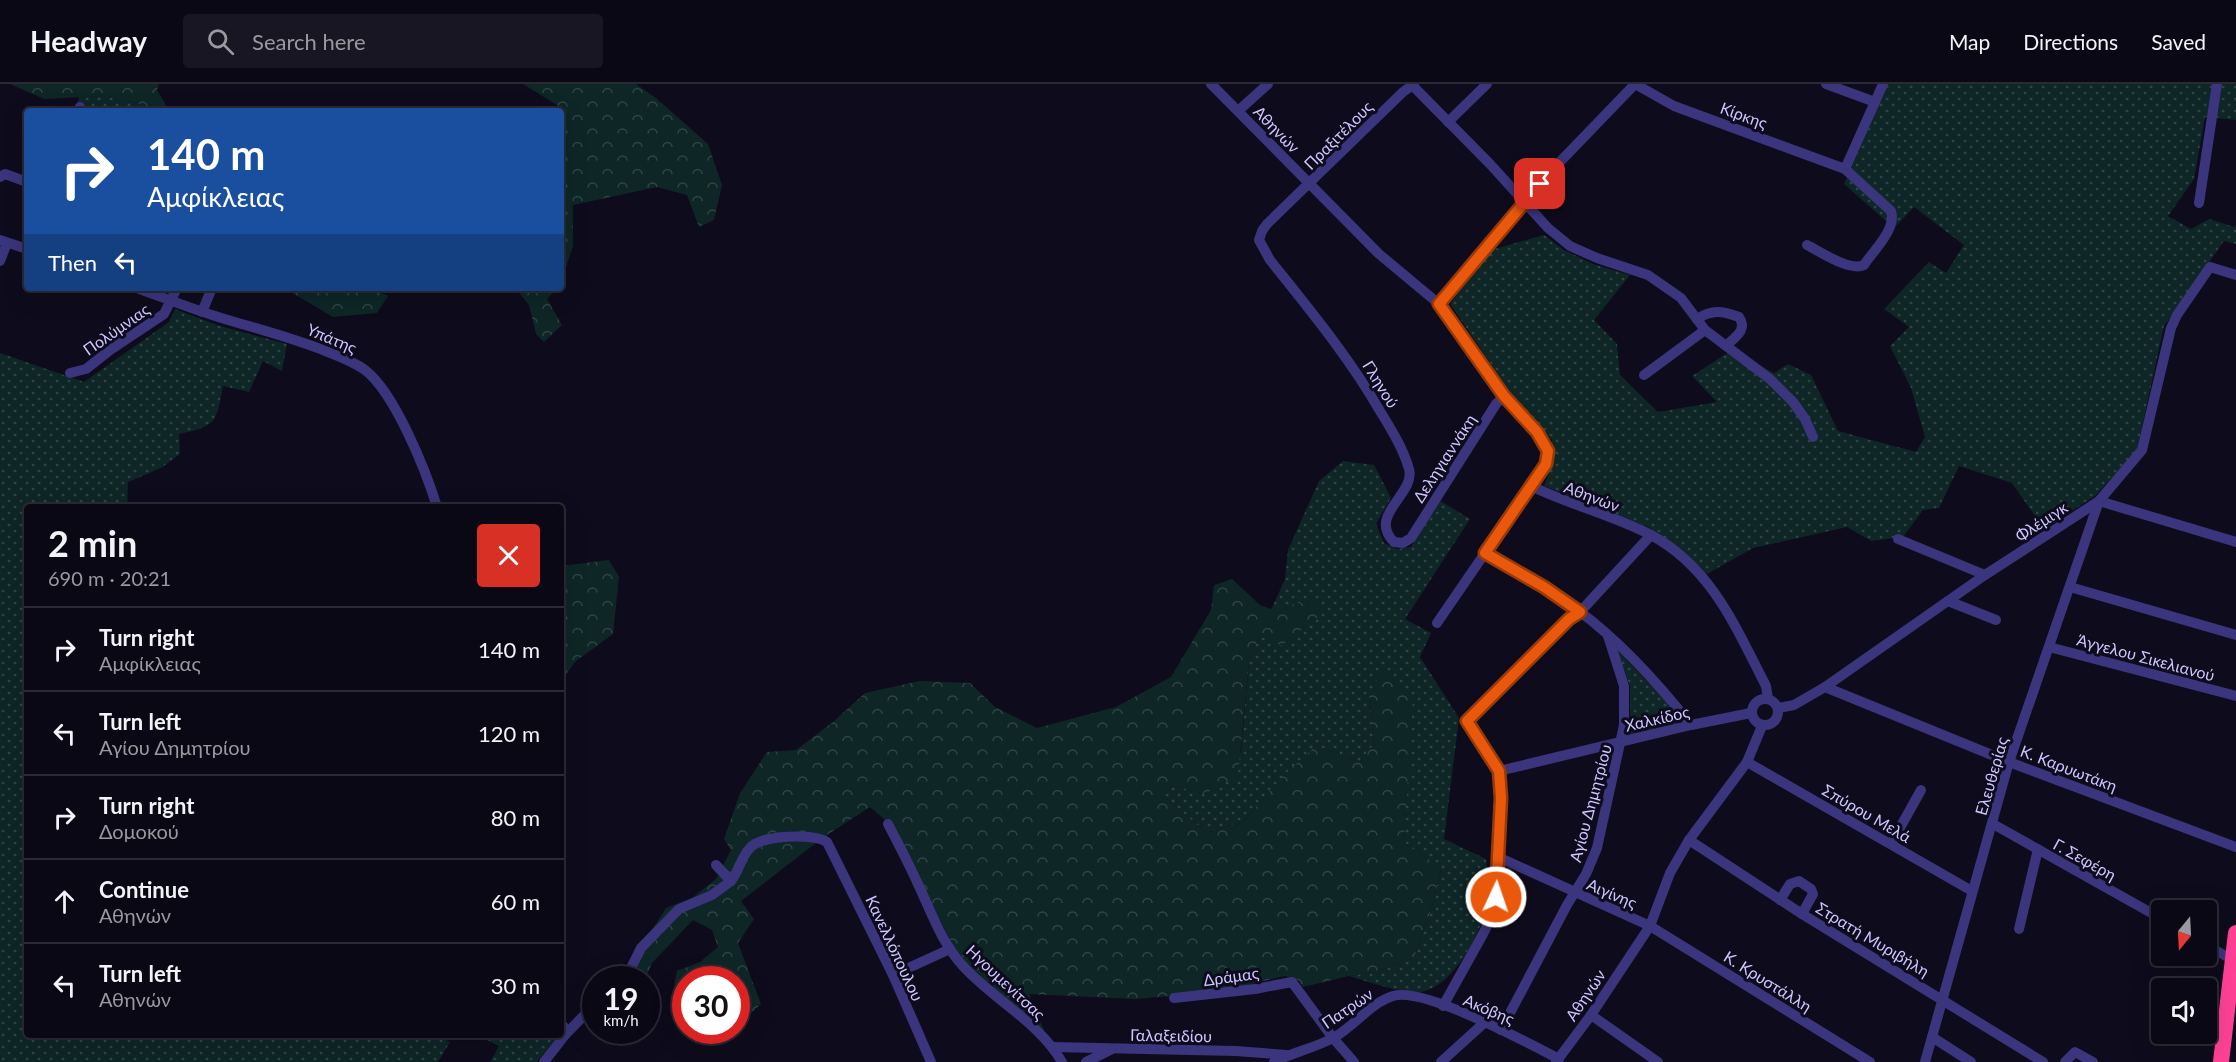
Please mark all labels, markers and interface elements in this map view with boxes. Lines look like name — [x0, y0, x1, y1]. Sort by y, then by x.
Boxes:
search box — [183, 14, 603, 68]
text: Headway — [30, 24, 147, 58]
icon: search — [204, 25, 237, 58]
text: Search here — [252, 28, 366, 55]
text: Map — [1949, 29, 1990, 54]
text: Directions — [2023, 29, 2118, 54]
text: Saved — [2151, 29, 2206, 54]
street label: Πραξιτέλους — [1300, 96, 1377, 174]
street label: Κίρκης — [1718, 98, 1771, 132]
street label: Αθηνών — [1250, 102, 1304, 156]
text: 140 m — [147, 129, 265, 179]
icon: right — [48, 132, 126, 210]
pin — [1514, 158, 1565, 209]
icon: arrive — [1523, 167, 1556, 200]
text: Αμφίκλειας — [147, 180, 284, 213]
icon: left — [109, 246, 142, 279]
text: Then — [48, 249, 97, 276]
street label: Πολύμνιας — [79, 299, 153, 359]
street label: Υπάτης — [304, 319, 360, 357]
street label: Γληνού — [1359, 357, 1403, 411]
street label: Δεληγιαννάκη — [1409, 410, 1479, 506]
street label: Αθηνών — [1562, 477, 1622, 515]
street label: Φλέμιγκ — [2011, 497, 2072, 545]
text: 2 min — [48, 521, 137, 565]
button: close — [477, 524, 540, 587]
text: 690 m · 20:21 — [48, 566, 171, 590]
text: Turn right — [99, 624, 194, 651]
street label: Άγγελου Σικελιανού — [2075, 629, 2217, 685]
icon: right — [48, 633, 81, 666]
text: 140 m — [478, 636, 540, 663]
text: Αμφίκλειας — [99, 651, 201, 675]
street label: Χαλκίδος — [1623, 701, 1692, 735]
text: Turn left — [99, 708, 181, 735]
icon: left — [48, 717, 81, 750]
text: 120 m — [478, 720, 540, 747]
street label: Ελευθερίας — [1971, 734, 2011, 817]
text: Αγίου Δημητρίου — [99, 735, 251, 759]
street label: Κ. Καρυωτάκη — [2018, 741, 2120, 795]
street label: Αγίου Δημητρίου — [1565, 742, 1615, 864]
street label: Σπύρου Μελά — [1819, 780, 1915, 846]
text: Turn right — [99, 792, 194, 819]
icon: right — [48, 801, 81, 834]
text: 80 m — [491, 804, 540, 831]
text: Δομοκού — [99, 819, 179, 843]
street label: Γ. Σεφέρη — [2050, 834, 2120, 884]
position arrow — [1464, 865, 1528, 929]
street label: Αιγίνης — [1584, 874, 1640, 912]
text: Continue — [99, 876, 189, 903]
icon: ahead — [48, 885, 81, 918]
text: 60 m — [491, 888, 540, 915]
street label: Κανελλόπουλου — [862, 892, 928, 1004]
street label: Στρατή Μυριβήλη — [1813, 898, 1933, 980]
north arrow — [2151, 900, 2217, 966]
map controls — [2151, 900, 2217, 1044]
text: Αθηνών — [99, 903, 171, 927]
street label: Ηγουμενίτσας — [963, 941, 1050, 1024]
street label: Κ. Κρυστάλλη — [1721, 947, 1815, 1015]
text: Turn left — [99, 960, 181, 987]
street label: Δράμας — [1202, 963, 1260, 989]
speed limit sign: 30 — [672, 966, 750, 1044]
street label: Αθηνών — [1561, 966, 1609, 1024]
icon: left — [48, 969, 81, 1002]
text: 30 m — [491, 972, 540, 999]
button: sound — [2151, 978, 2217, 1044]
text: 19 — [604, 980, 638, 1016]
street label: Πατρών — [1318, 984, 1376, 1032]
text: Αθηνών — [99, 987, 171, 1011]
street label: Ακόβης — [1461, 990, 1518, 1028]
text: km/h — [603, 1011, 639, 1029]
street label: Γαλαξειδίου — [1130, 1025, 1212, 1046]

